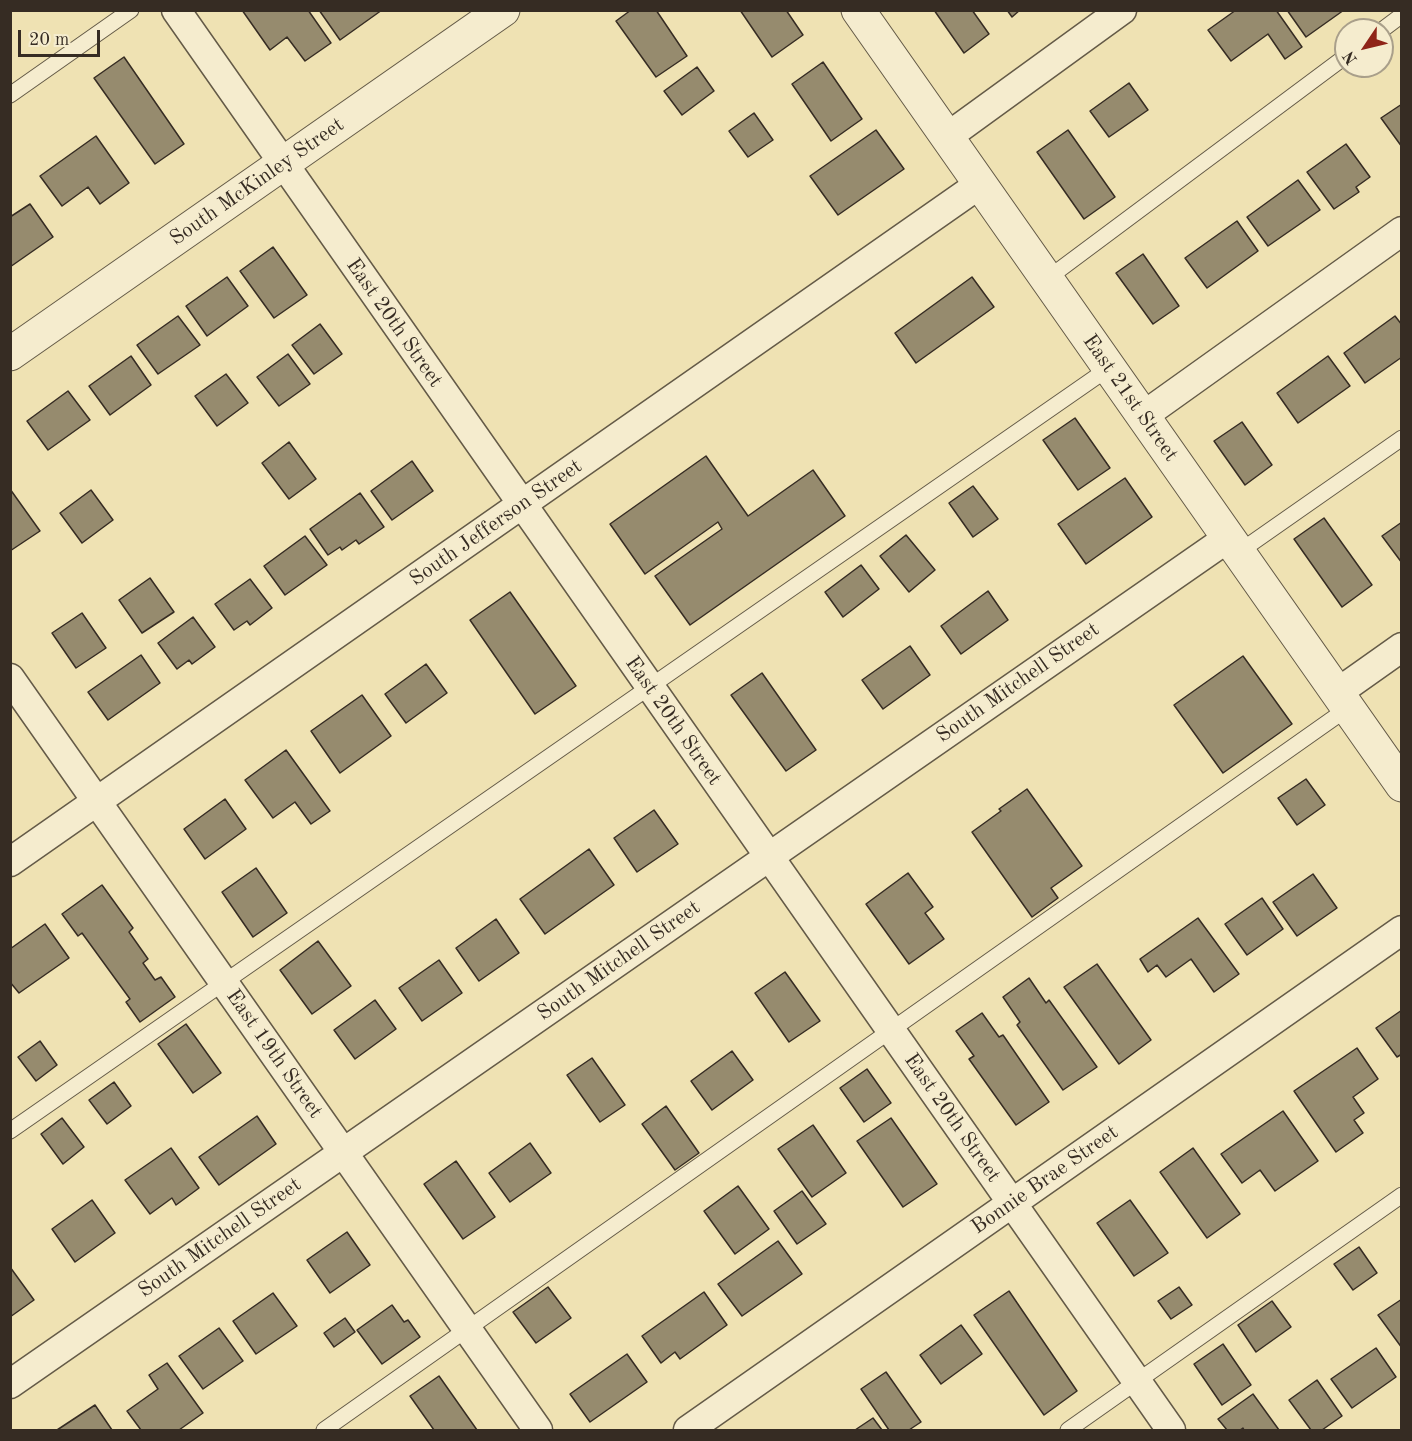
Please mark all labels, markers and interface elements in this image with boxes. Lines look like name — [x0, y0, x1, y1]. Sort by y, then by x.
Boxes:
scale bar — [21, 18, 104, 56]
north arrow — [1334, 18, 1394, 78]
text: 20 m — [29, 31, 69, 49]
text: N — [1341, 48, 1361, 67]
street label: South McKinley Street — [165, 112, 349, 252]
street label: East 20th Street — [340, 254, 448, 392]
street label: East 21st Street — [1077, 330, 1183, 466]
street label: South Jefferson Street — [405, 454, 587, 592]
street label: South Mitchell Street — [932, 617, 1104, 749]
street label: East 20th Street — [619, 652, 727, 790]
street label: South Mitchell Street — [533, 895, 705, 1027]
street label: East 19th Street — [220, 985, 328, 1123]
street label: East 20th Street — [898, 1049, 1006, 1187]
street label: Bonnie Brae Street — [967, 1120, 1123, 1240]
street label: South Mitchell Street — [134, 1172, 306, 1304]

